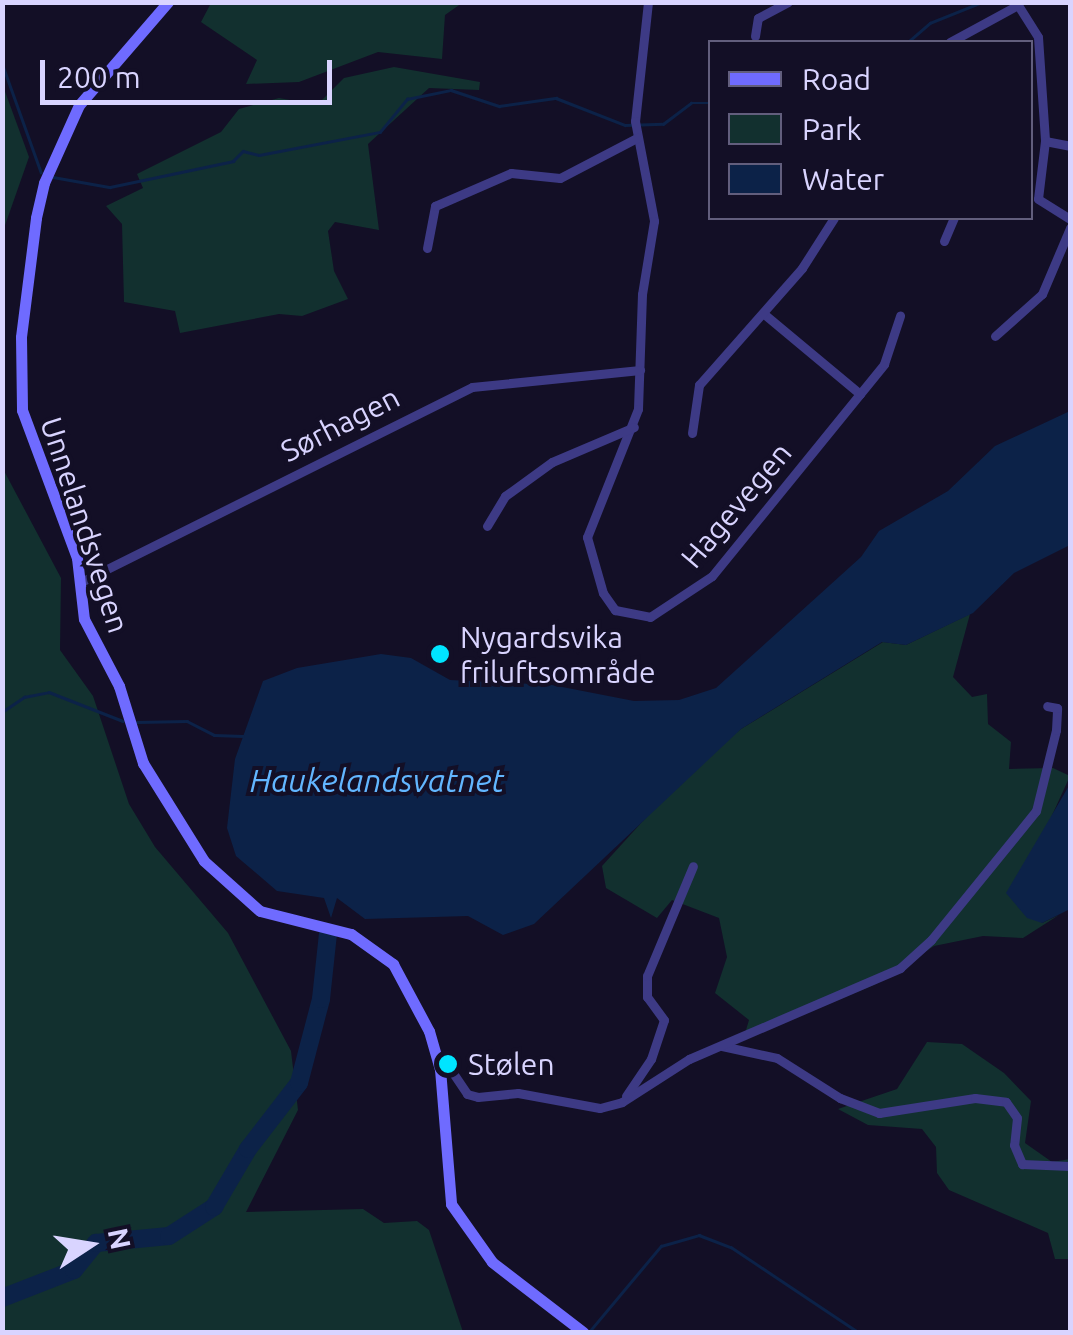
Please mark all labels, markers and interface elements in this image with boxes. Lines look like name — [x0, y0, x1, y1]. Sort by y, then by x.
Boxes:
scale bar — [45, 40, 338, 102]
legend — [708, 40, 1033, 220]
text: 200 m — [57, 60, 141, 94]
text: Road — [802, 62, 871, 96]
text: Park — [802, 112, 862, 146]
text: Water — [802, 162, 884, 196]
street label: Sørhagen — [275, 379, 405, 469]
street label: Unnelandsvegen — [33, 413, 137, 637]
street label: Hagevegen — [673, 435, 799, 575]
place label: Nygardsvika friluftsområde — [460, 619, 656, 690]
marker: Nygardsvika friluftsområde — [429, 643, 451, 665]
water label: Haukelandsvatnet — [250, 761, 504, 799]
place label: Stølen — [468, 1046, 555, 1082]
marker: Stølen — [437, 1053, 459, 1075]
north arrow — [40, 1195, 140, 1295]
text: N — [102, 1225, 137, 1252]

